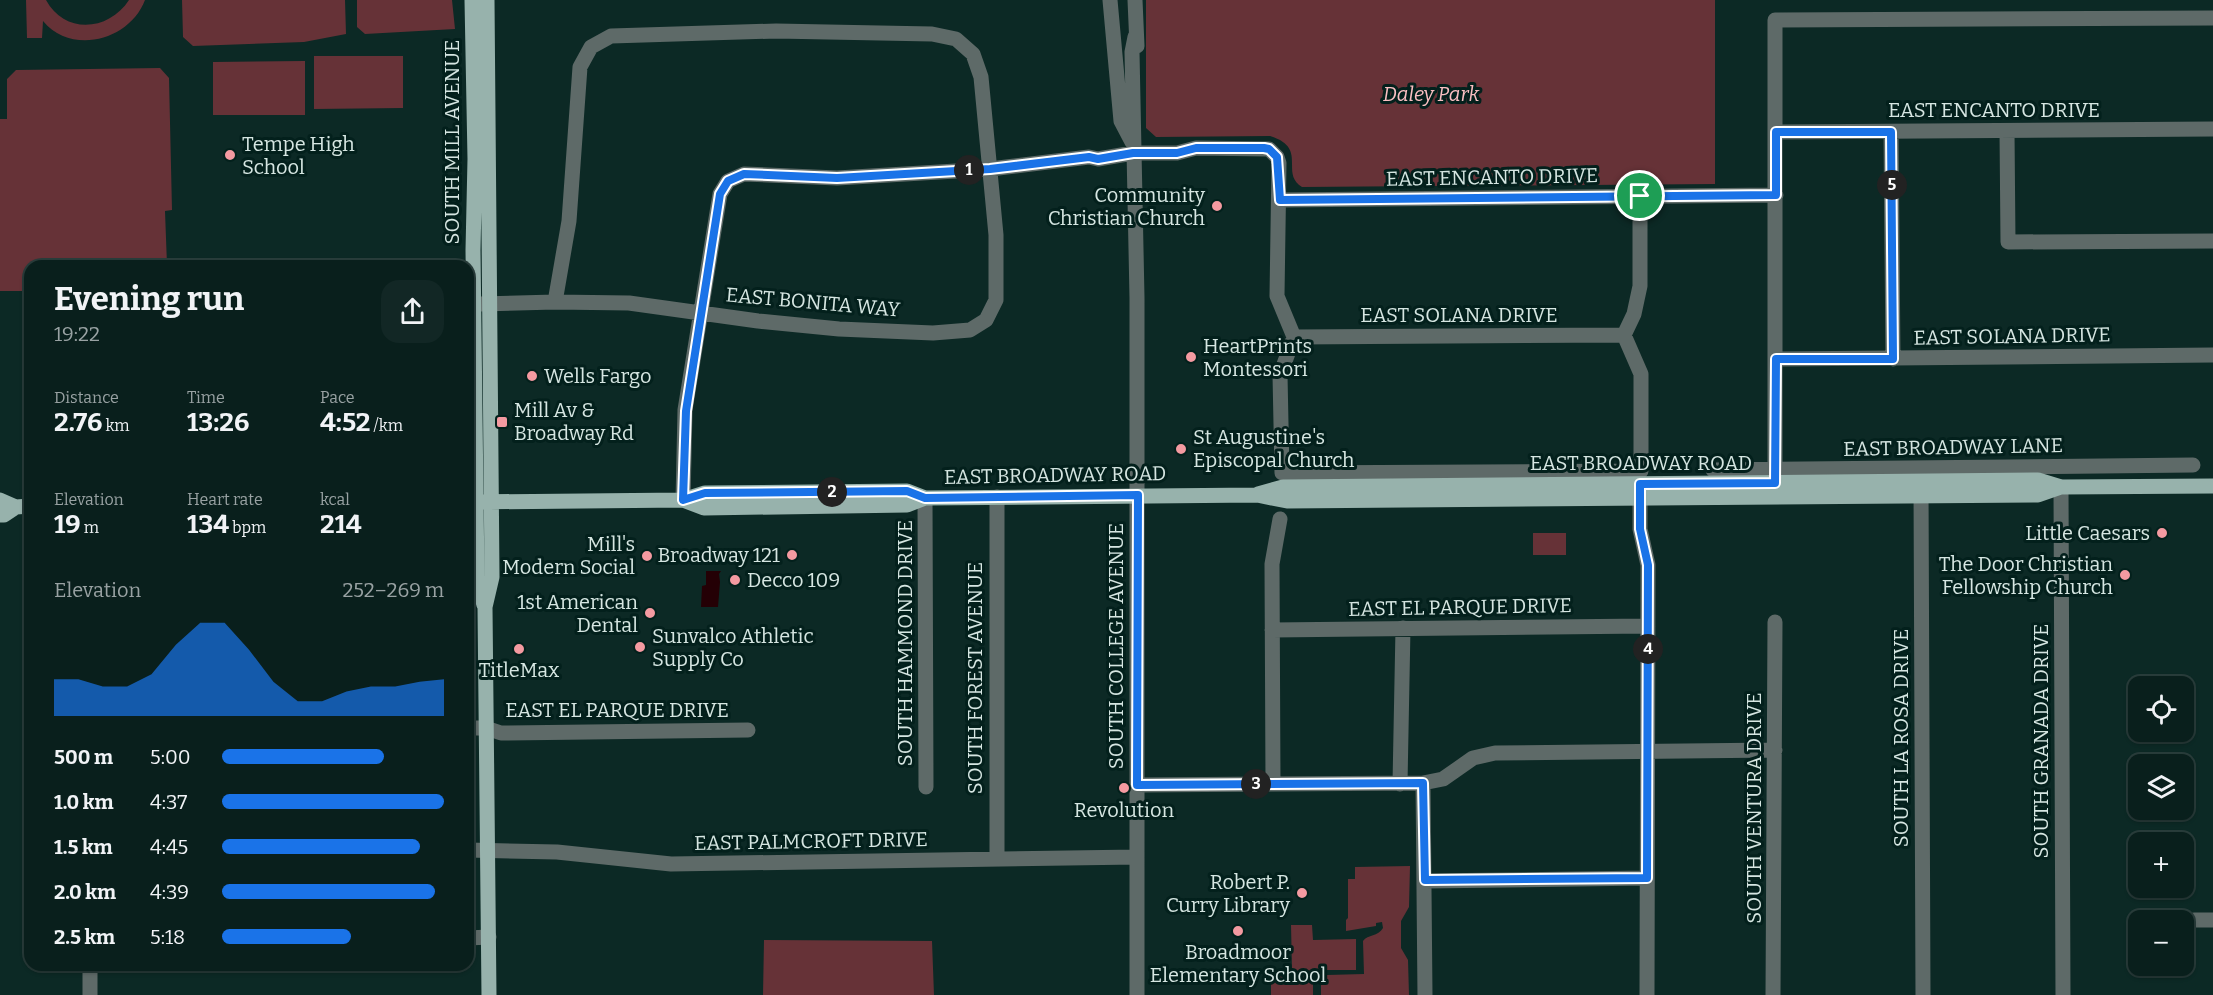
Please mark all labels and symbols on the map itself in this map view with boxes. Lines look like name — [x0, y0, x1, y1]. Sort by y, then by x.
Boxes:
street label: SOUTH MILL AVENUE — [440, 40, 464, 244]
park label: Daley Park — [1383, 82, 1479, 106]
street label: EAST ENCANTO DRIVE — [1888, 98, 2100, 122]
place label: Tempe High School — [242, 132, 355, 179]
marker: Tempe High School — [223, 148, 237, 162]
pin: 1 — [954, 155, 984, 185]
street label: EAST ENCANTO DRIVE — [1386, 163, 1598, 191]
pin — [1614, 170, 1665, 221]
pin: 5 — [1877, 170, 1907, 200]
place label: Community Christian Church — [1048, 183, 1206, 230]
marker: Community Christian Church — [1210, 199, 1224, 213]
street label: EAST BONITA WAY — [725, 282, 901, 322]
street label: EAST SOLANA DRIVE — [1360, 303, 1558, 327]
street label: EAST SOLANA DRIVE — [1913, 322, 2111, 350]
place label: HeartPrints Montessori — [1203, 334, 1312, 381]
marker: HeartPrints Montessori — [1184, 350, 1198, 364]
place label: Wells Fargo — [544, 364, 651, 388]
marker: Wells Fargo — [525, 369, 539, 383]
place label: Mill Av & Broadway Rd — [514, 398, 634, 445]
marker: Mill Av & Broadway Rd — [495, 415, 509, 429]
place label: St Augustine's Episcopal Church — [1193, 425, 1355, 472]
street label: EAST BROADWAY LANE — [1843, 433, 2063, 461]
marker: St Augustine's Episcopal Church — [1174, 442, 1188, 456]
street label: EAST BROADWAY ROAD — [1530, 451, 1752, 475]
street label: EAST BROADWAY ROAD — [944, 461, 1166, 489]
pin: 2 — [817, 477, 847, 507]
street label: SOUTH HAMMOND DRIVE — [893, 520, 917, 766]
place label: Little Caesars — [2025, 521, 2150, 545]
street label: SOUTH COLLEGE AVENUE — [1104, 523, 1128, 769]
marker: Little Caesars — [2155, 526, 2169, 540]
place label: Mill's Modern Social — [502, 532, 635, 579]
place label: Broadway 121 — [658, 543, 780, 567]
marker: Broadway 121 — [785, 548, 799, 562]
marker: Mill's Modern Social — [640, 549, 654, 563]
place label: The Door Christian Fellowship Church — [1939, 552, 2114, 599]
street label: SOUTH FOREST AVENUE — [963, 562, 987, 794]
place label: Decco 109 — [747, 568, 840, 592]
marker: The Door Christian Fellowship Church — [2118, 568, 2132, 582]
marker: Decco 109 — [728, 573, 742, 587]
place label: 1st American Dental — [517, 590, 638, 637]
street label: EAST EL PARQUE DRIVE — [1348, 593, 1572, 621]
marker: 1st American Dental — [643, 606, 657, 620]
place label: Sunvalco Athletic Supply Co — [652, 624, 814, 671]
street label: SOUTH GRANADA DRIVE — [2029, 624, 2053, 858]
street label: SOUTH LA ROSA DRIVE — [1889, 629, 1913, 847]
pin: 4 — [1633, 634, 1663, 664]
marker: Sunvalco Athletic Supply Co — [633, 640, 647, 654]
marker: TitleMax — [512, 642, 526, 656]
place label: TitleMax — [479, 658, 559, 682]
street label: SOUTH VENTURA DRIVE — [1742, 692, 1766, 924]
street label: EAST EL PARQUE DRIVE — [505, 698, 729, 722]
pin: 3 — [1241, 769, 1271, 799]
marker: Revolution — [1117, 781, 1131, 795]
place label: Revolution — [1074, 798, 1175, 822]
street label: EAST PALMCROFT DRIVE — [694, 827, 928, 855]
place label: Robert P. Curry Library — [1166, 870, 1290, 917]
marker: Robert P. Curry Library — [1295, 886, 1309, 900]
marker: Broadmoor Elementary School — [1231, 924, 1245, 938]
place label: Broadmoor Elementary School — [1150, 940, 1326, 987]

